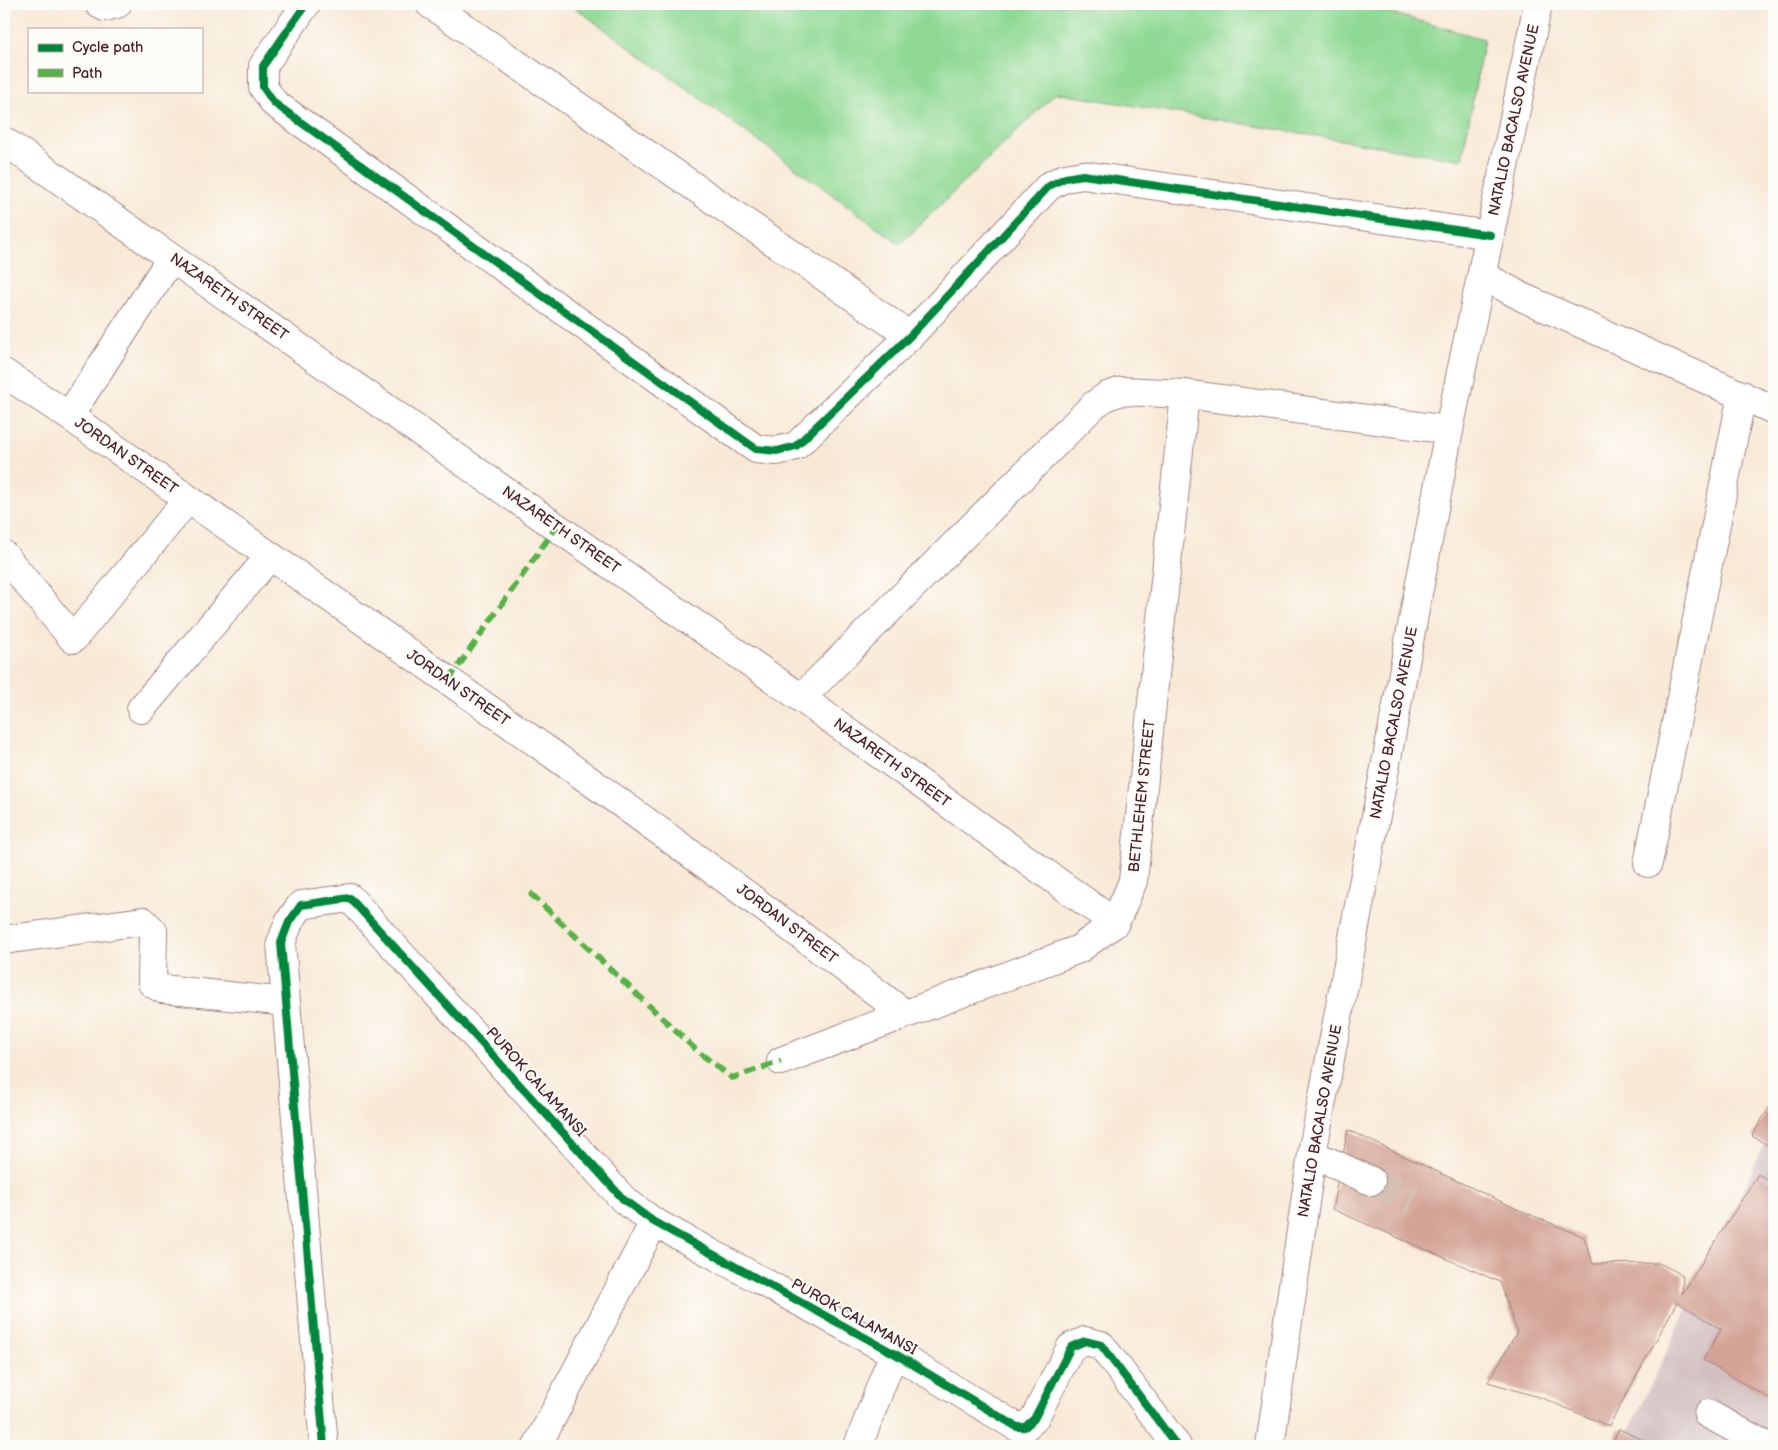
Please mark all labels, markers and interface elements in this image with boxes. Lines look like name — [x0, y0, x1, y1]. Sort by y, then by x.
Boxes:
street label: NATALIO BACALSO AVENUE — [1484, 22, 1544, 218]
legend — [28, 28, 202, 92]
text: Cycle path — [72, 38, 143, 57]
text: Path — [72, 64, 102, 83]
street label: NAZARETH STREET — [166, 249, 292, 345]
street label: JORDAN STREET — [71, 413, 181, 499]
street label: NAZARETH STREET — [498, 482, 624, 578]
street label: NATALIO BACALSO AVENUE — [1366, 625, 1422, 821]
street label: JORDAN STREET — [403, 645, 513, 731]
street label: NAZARETH STREET — [830, 714, 954, 812]
street label: BETHLEHEM STREET — [1125, 719, 1159, 873]
street label: JORDAN STREET — [733, 880, 841, 968]
street label: PUROK CALAMANSI — [482, 1023, 590, 1141]
street label: NATALIO BACALSO AVENUE — [1294, 1023, 1346, 1219]
street label: PUROK CALAMANSI — [788, 1275, 921, 1360]

